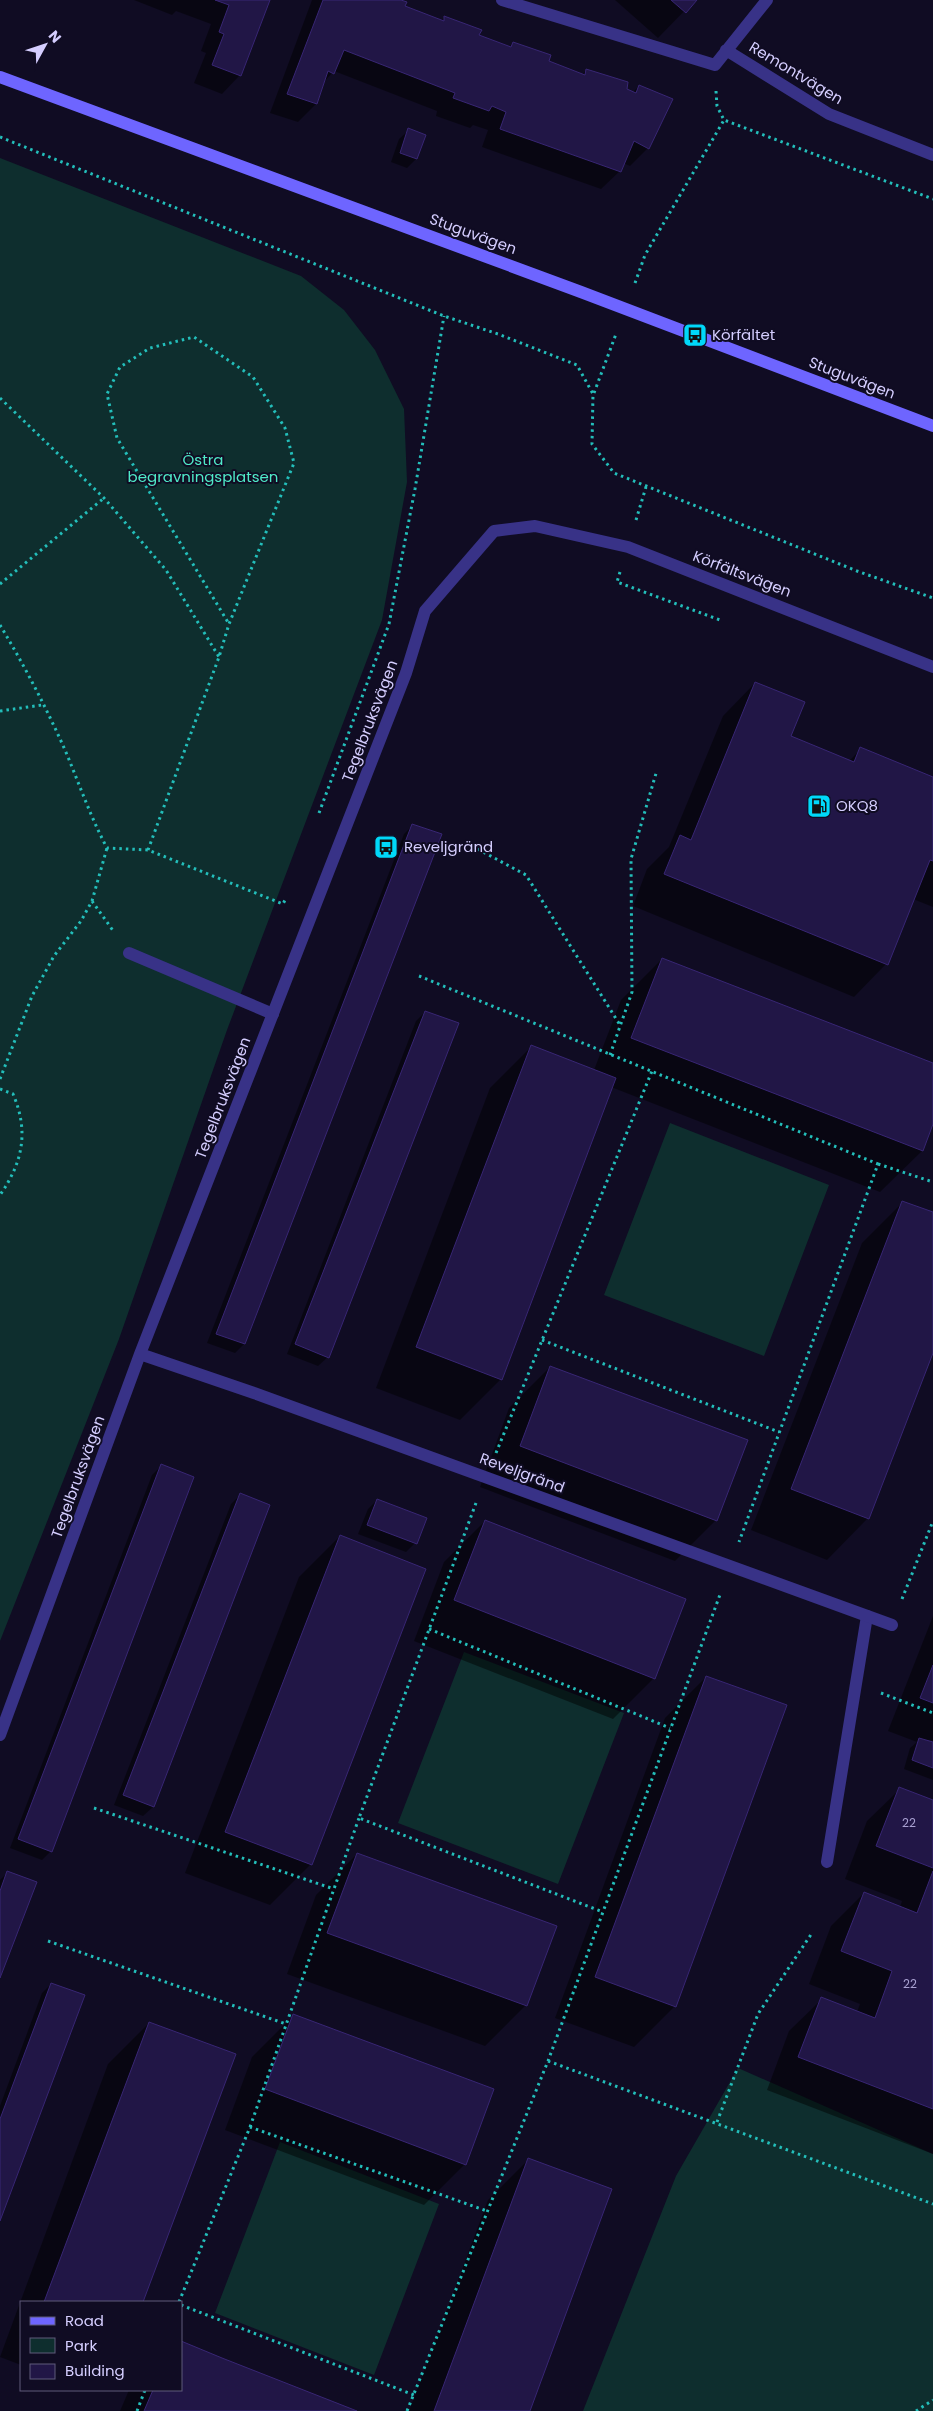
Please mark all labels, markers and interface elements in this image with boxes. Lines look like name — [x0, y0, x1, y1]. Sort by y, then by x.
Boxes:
north arrow — [20, 20, 70, 70]
text: N — [44, 26, 66, 47]
street label: Remontvägen — [745, 36, 847, 109]
street label: Stuguvägen — [427, 208, 520, 259]
bus stop icon: Körfältet — [682, 322, 708, 348]
place label: Körfältet — [712, 324, 775, 345]
street label: Stuguvägen — [806, 351, 899, 404]
park label: Östra begravningsplatsen — [128, 449, 278, 487]
street label: Körfältsvägen — [690, 545, 794, 602]
street label: Tegelbruksvägen — [337, 657, 402, 785]
fuel station icon: OKQ8 — [806, 793, 832, 819]
place label: OKQ8 — [836, 795, 878, 816]
bus stop icon: Reveljgränd — [373, 834, 399, 860]
place label: Reveljgränd — [404, 836, 493, 857]
street label: Tegelbruksvägen — [190, 1034, 255, 1162]
street label: Tegelbruksvägen — [46, 1413, 109, 1541]
street label: Reveljgränd — [477, 1447, 568, 1498]
house number: 22 — [902, 1814, 916, 1831]
house number: 22 — [903, 1975, 917, 1992]
legend — [20, 2301, 182, 2391]
text: Road — [65, 2310, 104, 2331]
text: Park — [65, 2335, 97, 2356]
text: Building — [65, 2360, 125, 2381]

